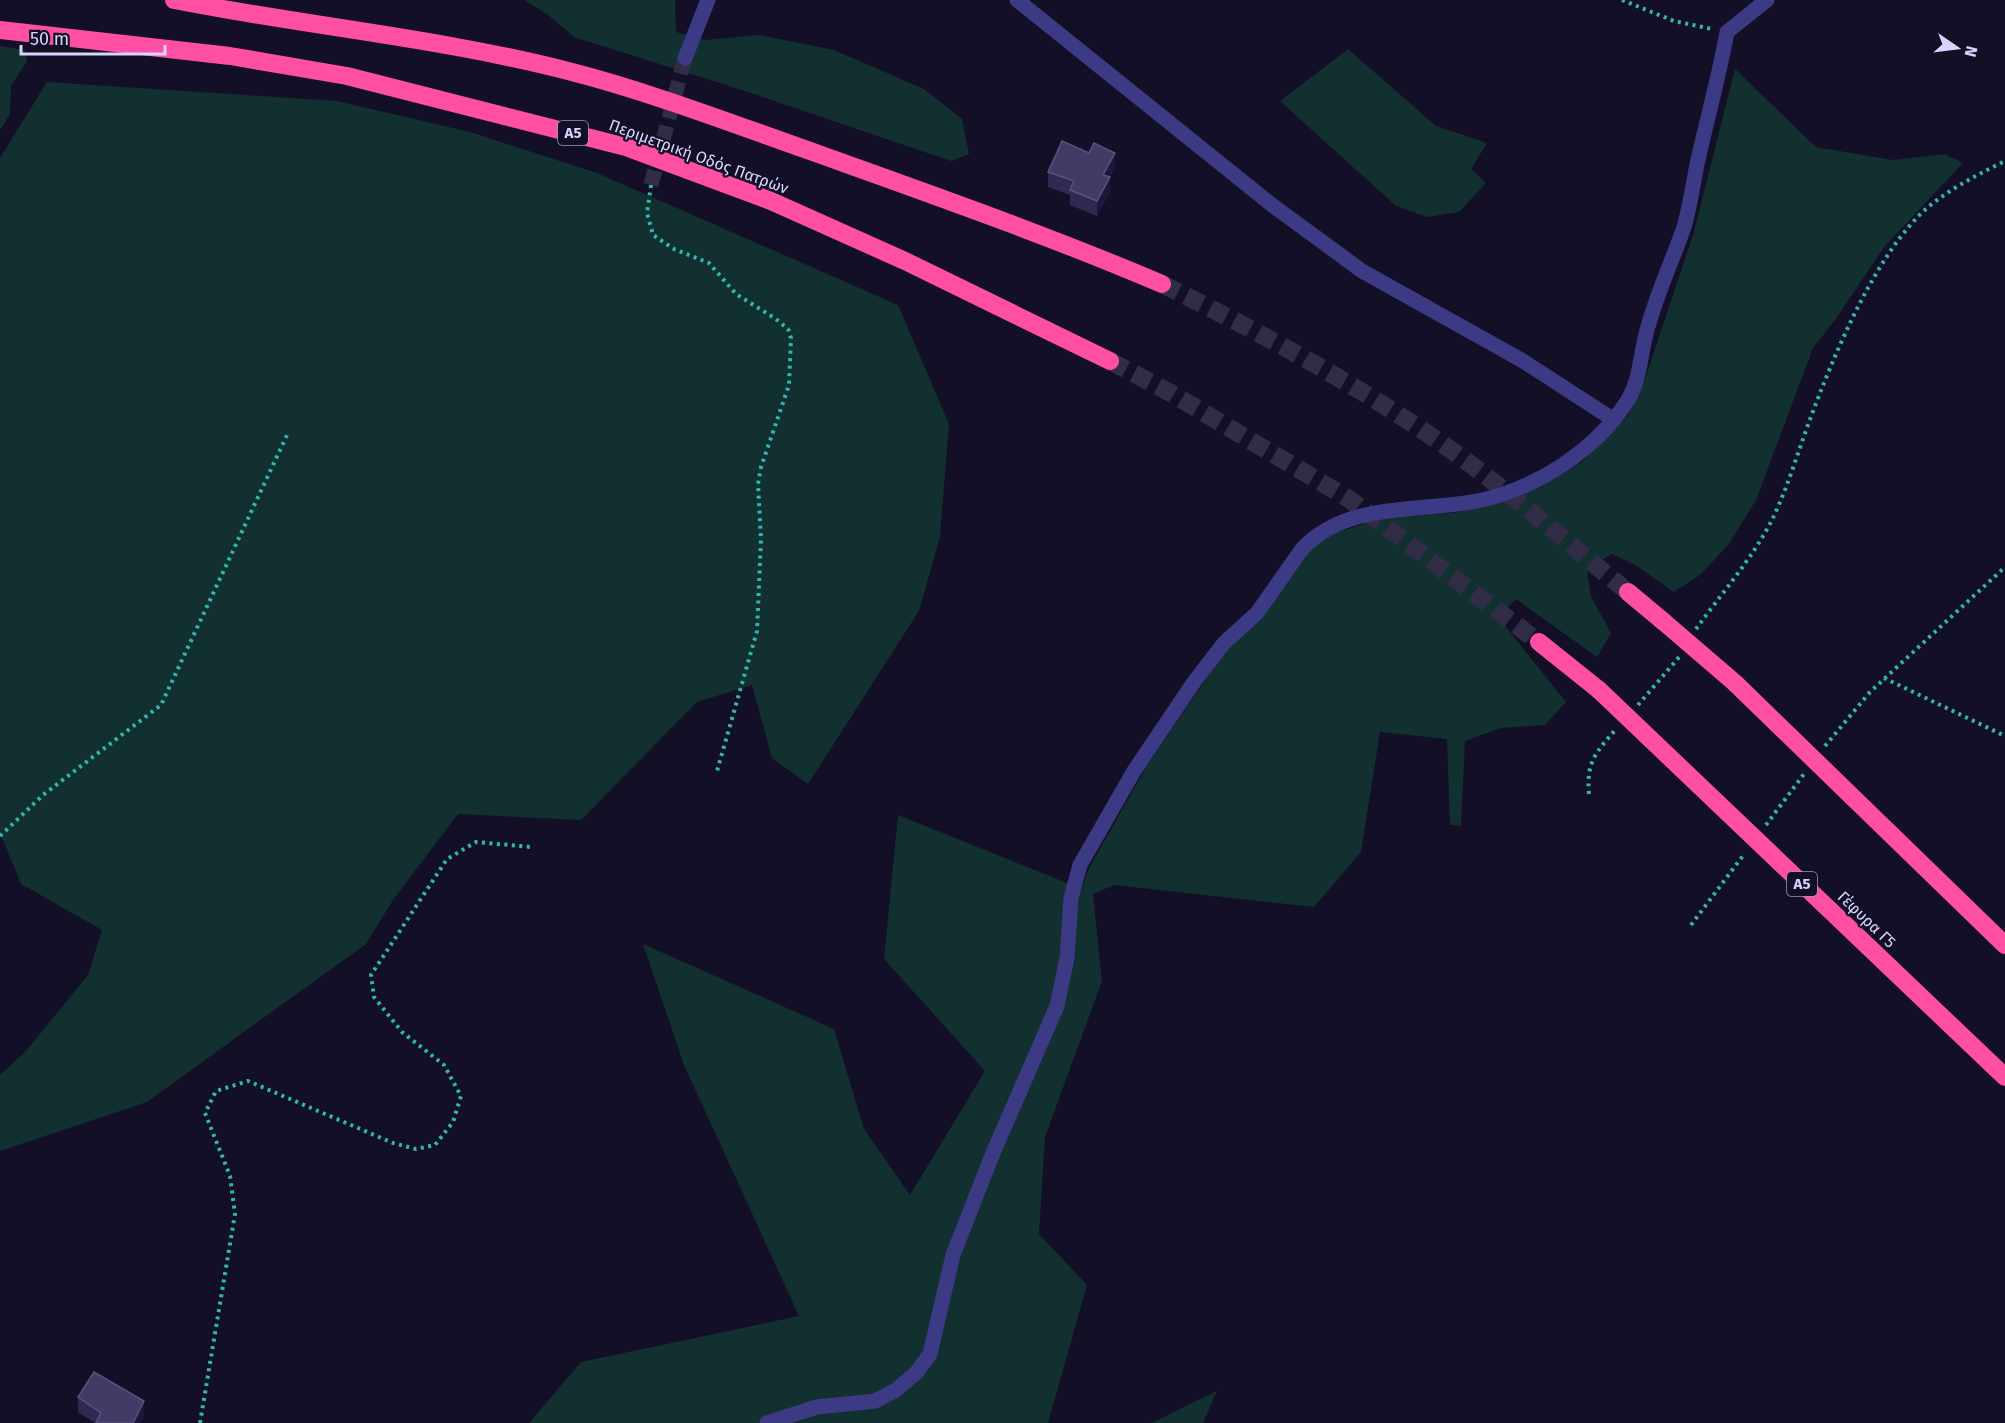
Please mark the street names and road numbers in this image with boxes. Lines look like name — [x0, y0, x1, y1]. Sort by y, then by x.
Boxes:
street label: Περιμετρική Οδός Πατρών — [606, 115, 791, 198]
road number: Α5 — [558, 121, 588, 145]
road number: Α5 — [1787, 872, 1817, 896]
street label: Γέφυρα Γ5 — [1834, 887, 1900, 952]

